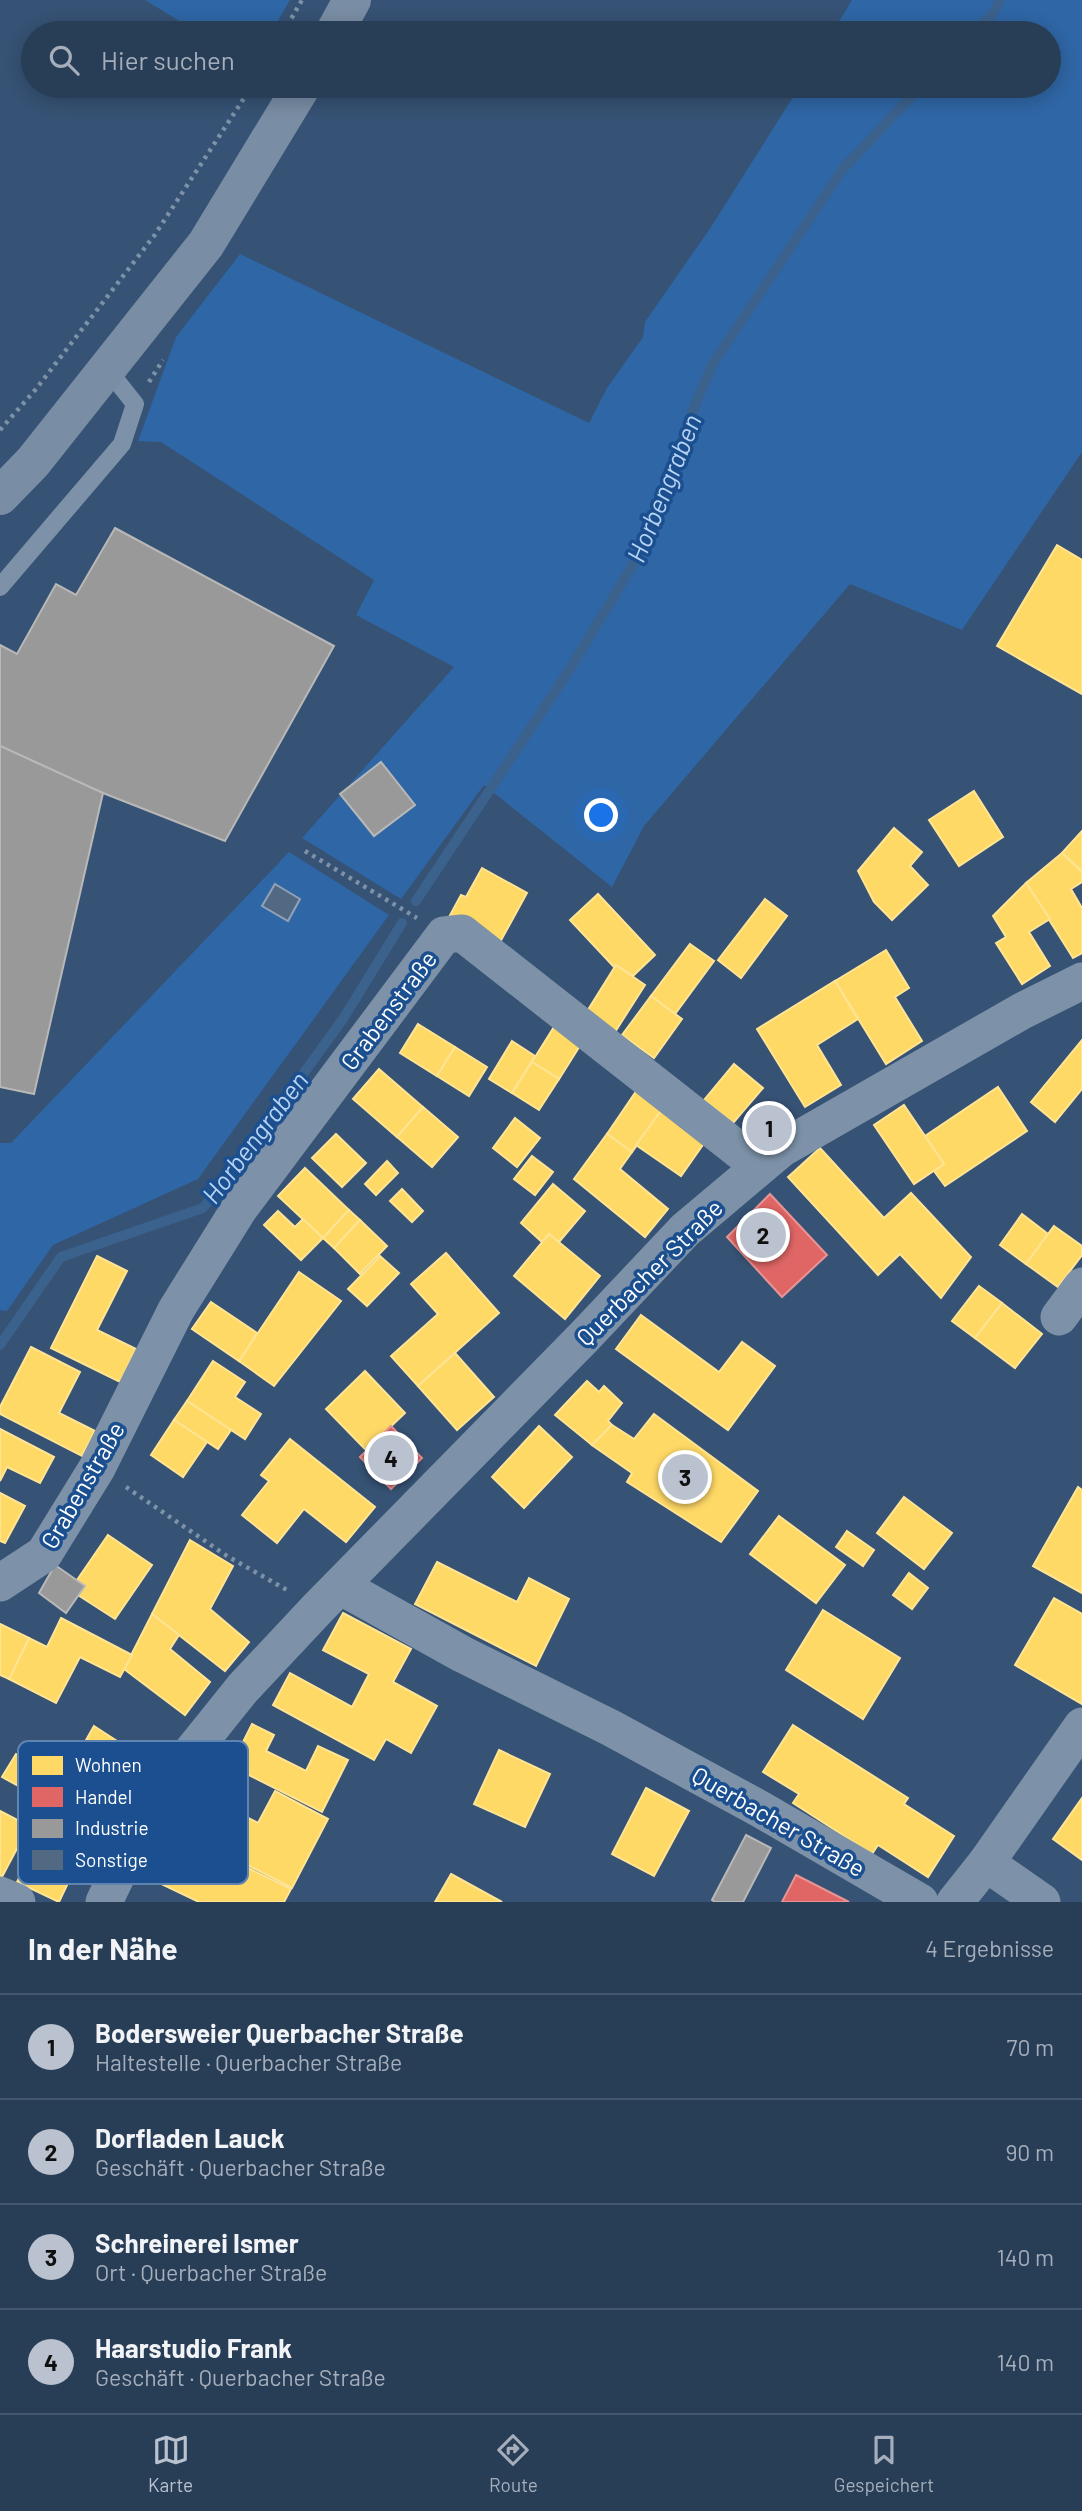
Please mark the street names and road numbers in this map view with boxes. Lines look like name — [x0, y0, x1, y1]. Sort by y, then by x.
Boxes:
street label: Grabenstraße — [334, 945, 442, 1075]
street label: Querbacher Straße — [570, 1193, 728, 1351]
street label: Grabenstraße — [34, 1416, 130, 1554]
street label: Querbacher Straße — [687, 1760, 871, 1882]

